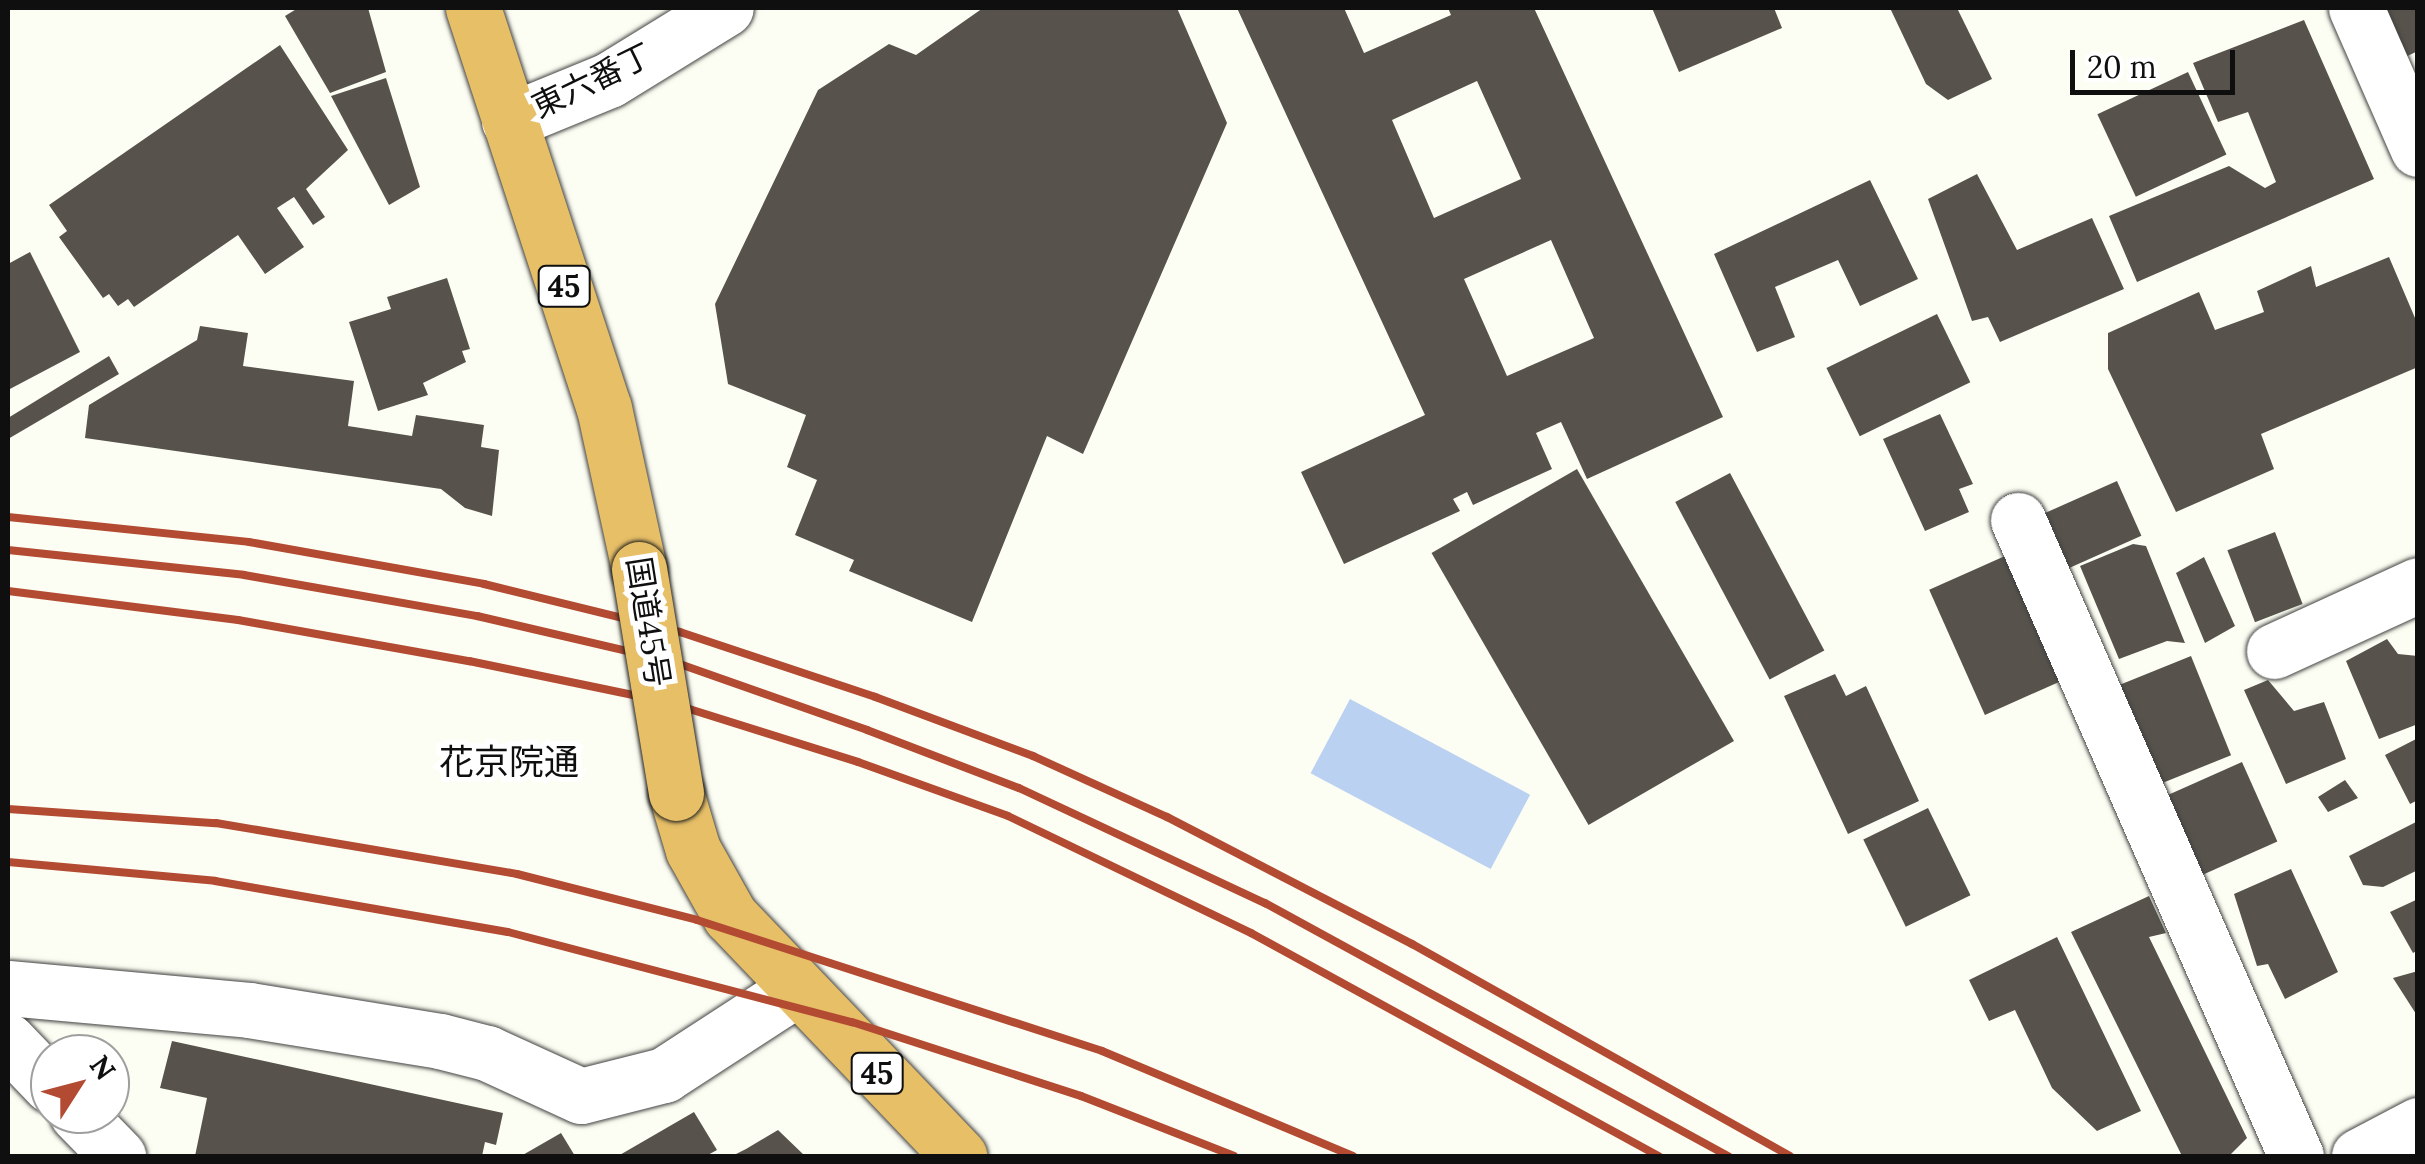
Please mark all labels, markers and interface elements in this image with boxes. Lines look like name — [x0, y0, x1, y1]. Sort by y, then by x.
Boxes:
scale bar — [2075, 30, 2240, 92]
street label: 東六番丁 — [526, 36, 658, 126]
text: 20 m — [2087, 48, 2156, 86]
road number: 45 — [536, 261, 592, 311]
street label: 国道45号 — [619, 554, 677, 690]
district label: 花京院通 — [439, 741, 579, 783]
north arrow — [30, 1034, 130, 1134]
text: N — [82, 1048, 124, 1087]
road number: 45 — [850, 1048, 904, 1098]

